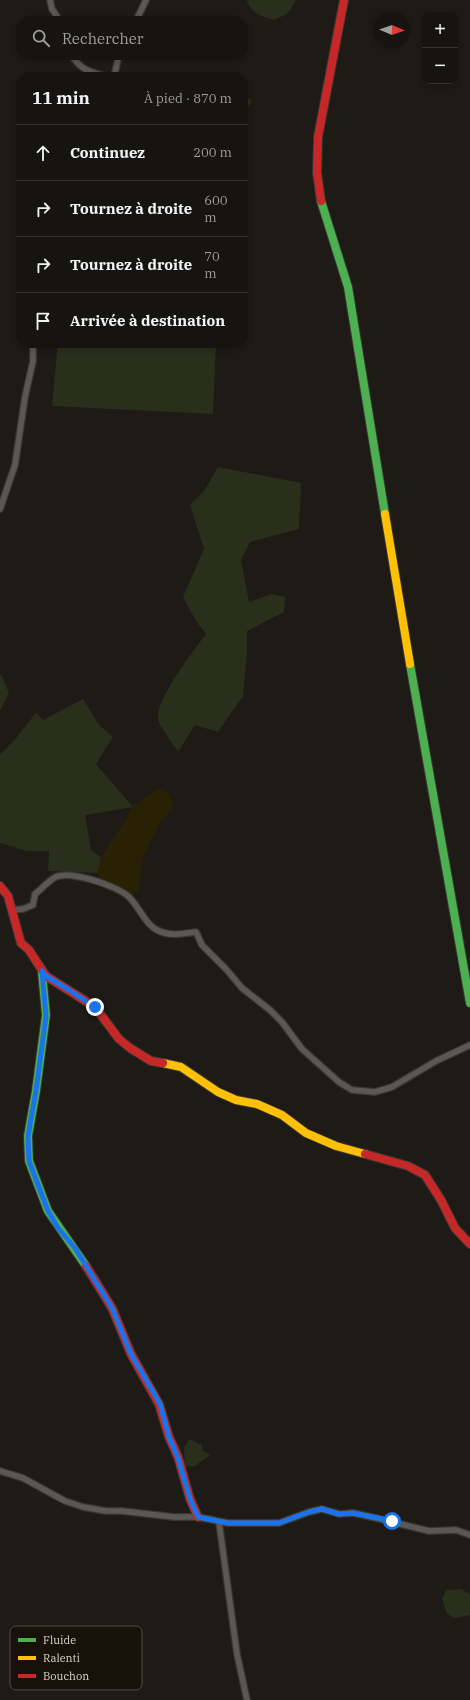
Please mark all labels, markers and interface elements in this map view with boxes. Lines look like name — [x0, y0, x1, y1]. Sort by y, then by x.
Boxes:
north arrow — [374, 12, 410, 48]
map controls — [422, 12, 458, 84]
button: + — [422, 12, 458, 48]
search box — [16, 16, 248, 60]
icon: search — [30, 27, 52, 49]
text: Rechercher — [62, 29, 143, 48]
button: − — [422, 48, 458, 84]
text: 11 min — [32, 87, 90, 109]
text: À pied · 870 m — [144, 90, 232, 107]
icon: ahead — [32, 142, 54, 164]
text: Continuez — [70, 143, 145, 162]
text: 200 m — [193, 144, 232, 161]
text: 600 m — [204, 192, 228, 226]
icon: right — [32, 198, 54, 220]
text: Tournez à droite — [70, 199, 192, 218]
text: 70 m — [204, 248, 220, 282]
icon: right — [32, 254, 54, 276]
text: Tournez à droite — [70, 255, 192, 274]
icon: arrive — [32, 310, 54, 332]
text: Arrivée à destination — [70, 311, 225, 330]
route end — [86, 998, 104, 1016]
route start — [383, 1512, 401, 1530]
legend — [10, 1626, 142, 1690]
text: Fluide — [43, 1633, 76, 1647]
text: Ralenti — [43, 1651, 81, 1665]
text: Bouchon — [43, 1669, 89, 1683]

